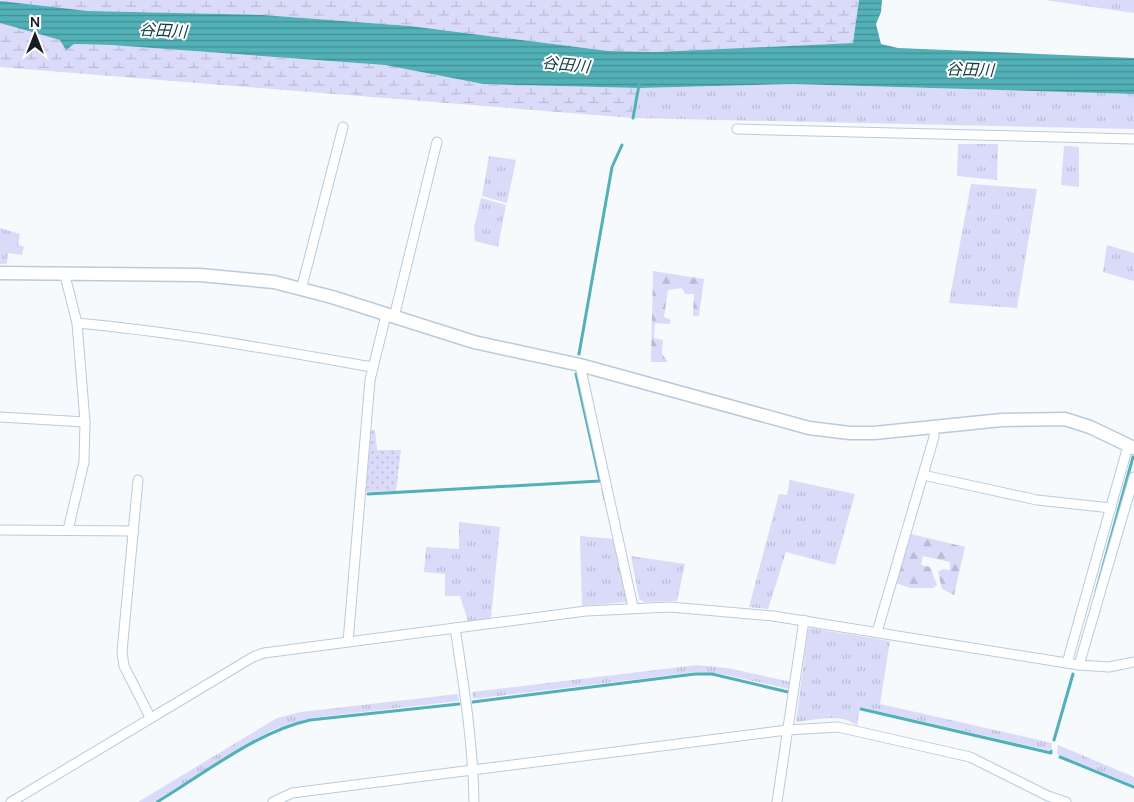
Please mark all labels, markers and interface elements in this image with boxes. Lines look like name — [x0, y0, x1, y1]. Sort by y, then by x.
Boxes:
north arrow — [10, 10, 60, 60]
text: N — [30, 12, 40, 31]
water label: 谷田川 — [138, 18, 190, 42]
water label: 谷田川 — [541, 51, 593, 78]
water label: 谷田川 — [946, 57, 996, 81]

